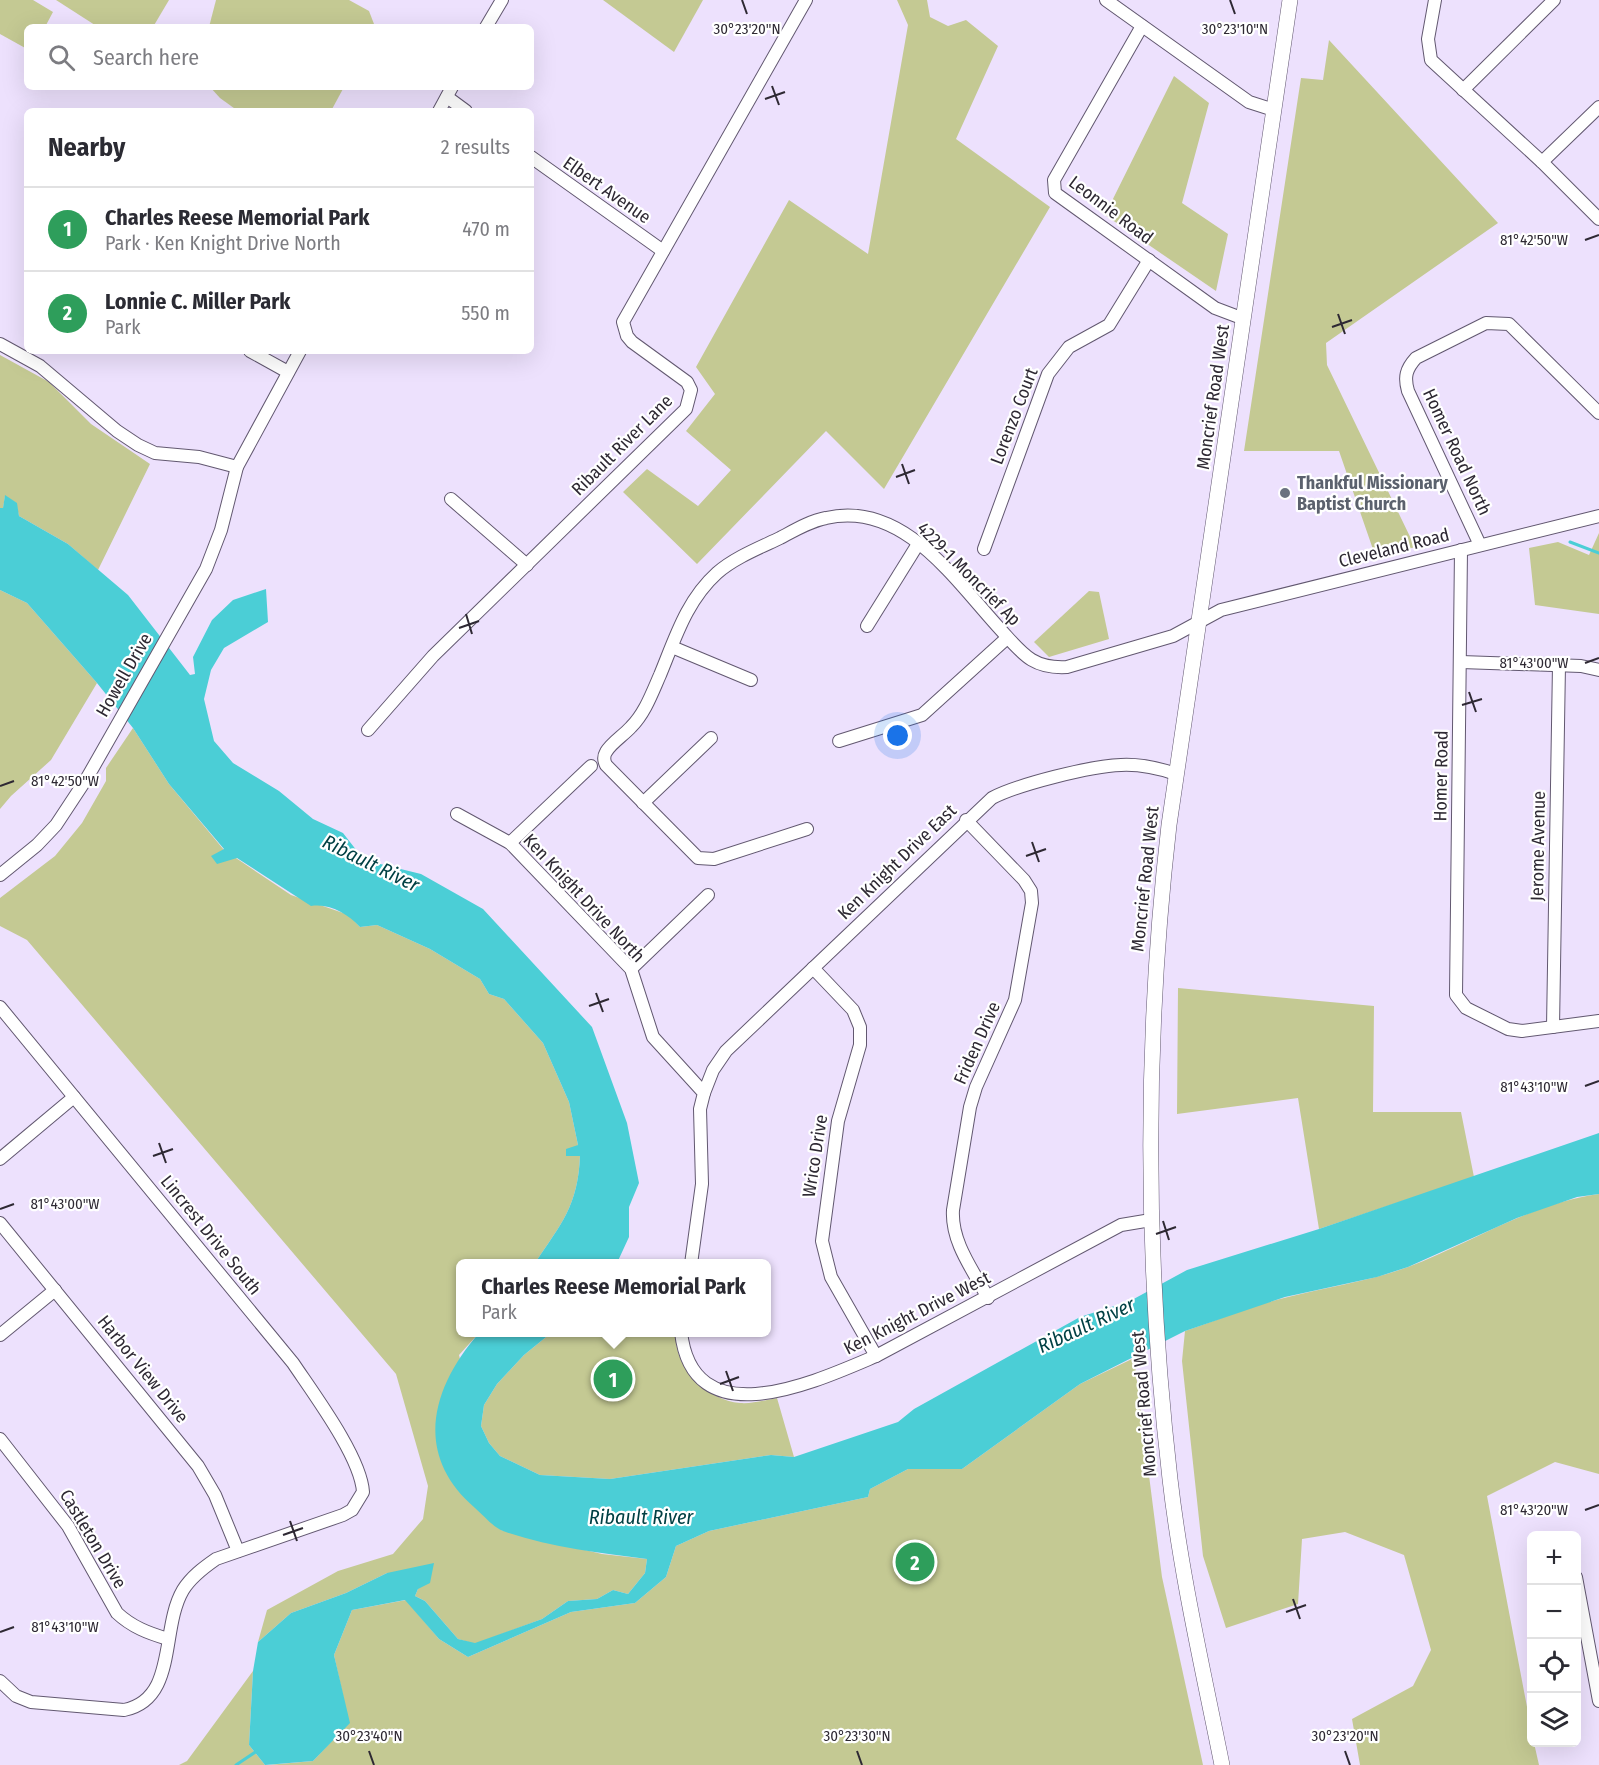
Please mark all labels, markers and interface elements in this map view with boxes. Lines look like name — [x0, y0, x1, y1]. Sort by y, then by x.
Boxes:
text: 30°23'20"N — [713, 20, 781, 38]
text: 30°23'10"N — [1202, 20, 1268, 38]
search box — [24, 24, 534, 90]
icon: search — [45, 41, 78, 74]
text: Search here — [93, 44, 199, 71]
text: Nearby — [48, 132, 125, 163]
text: 2 results — [441, 135, 510, 159]
street label: Elbert Avenue — [559, 152, 655, 228]
street label: Leonnie Road — [1064, 171, 1158, 249]
text: Charles Reese Memorial Park — [105, 204, 370, 231]
text: 1 — [63, 217, 72, 241]
text: 470 m — [462, 217, 510, 241]
text: Park · Ken Knight Drive North — [105, 231, 341, 255]
text: 81°42'50"W — [1500, 231, 1568, 249]
text: Lonnie C. Miller Park — [105, 288, 291, 315]
text: 2 — [63, 301, 72, 325]
text: 550 m — [461, 301, 510, 325]
text: Park — [105, 315, 141, 339]
street label: Moncrief Road West — [1192, 323, 1234, 471]
street label: Lorenzo Court — [986, 364, 1043, 467]
street label: Homer Road North — [1418, 385, 1496, 519]
street label: Ribault River Lane — [567, 390, 677, 500]
place label: Thankful Missionary Baptist Church — [1297, 472, 1448, 515]
marker: Thankful Missionary Baptist Church — [1278, 486, 1292, 500]
street label: 4229-1 Moncrief Ap — [913, 518, 1025, 630]
street label: Cleveland Road — [1336, 524, 1452, 572]
street label: Howell Drive — [91, 629, 157, 721]
text: 81°43'00"W — [1499, 654, 1569, 672]
your location — [883, 721, 912, 750]
street label: Homer Road — [1429, 730, 1453, 822]
text: 81°42'50"W — [31, 772, 99, 790]
street label: Jerome Avenue — [1526, 791, 1550, 901]
street label: Ken Knight Drive East — [833, 800, 961, 924]
street label: Moncrief Road West — [1126, 805, 1164, 953]
water label: Ribault River — [319, 829, 424, 897]
street label: Ken Knight Drive North — [519, 829, 649, 967]
street label: Friden Drive — [949, 998, 1005, 1088]
text: 81°43'10"W — [1500, 1078, 1568, 1096]
street label: Wrico Drive — [798, 1113, 832, 1199]
street label: Lincrest Drive South — [156, 1171, 266, 1299]
text: 81°43'00"W — [30, 1195, 100, 1213]
popup — [456, 1259, 771, 1337]
street label: Ken Knight Drive West — [840, 1266, 994, 1359]
text: Charles Reese Memorial Park — [481, 1273, 746, 1300]
water label: Ribault River — [1034, 1292, 1139, 1358]
text: Park — [481, 1300, 517, 1324]
street label: Harbor View Drive — [93, 1311, 193, 1427]
street label: Moncrief Road West — [1127, 1330, 1161, 1478]
pin: 1 — [594, 1356, 632, 1402]
street label: Castleton Drive — [55, 1486, 131, 1593]
text: 81°43'20"W — [1500, 1501, 1568, 1519]
water label: Ribault River — [589, 1505, 694, 1529]
map controls — [1527, 1531, 1581, 1747]
button: + — [1527, 1531, 1581, 1585]
pin: 2 — [896, 1540, 934, 1584]
button: − — [1527, 1585, 1581, 1639]
text: 81°43'10"W — [31, 1618, 99, 1636]
button: locate — [1527, 1639, 1581, 1693]
button: layers — [1527, 1693, 1581, 1747]
text: 30°23'40"N — [335, 1727, 403, 1745]
text: 30°23'30"N — [823, 1727, 891, 1745]
text: 30°23'20"N — [1311, 1727, 1379, 1745]

